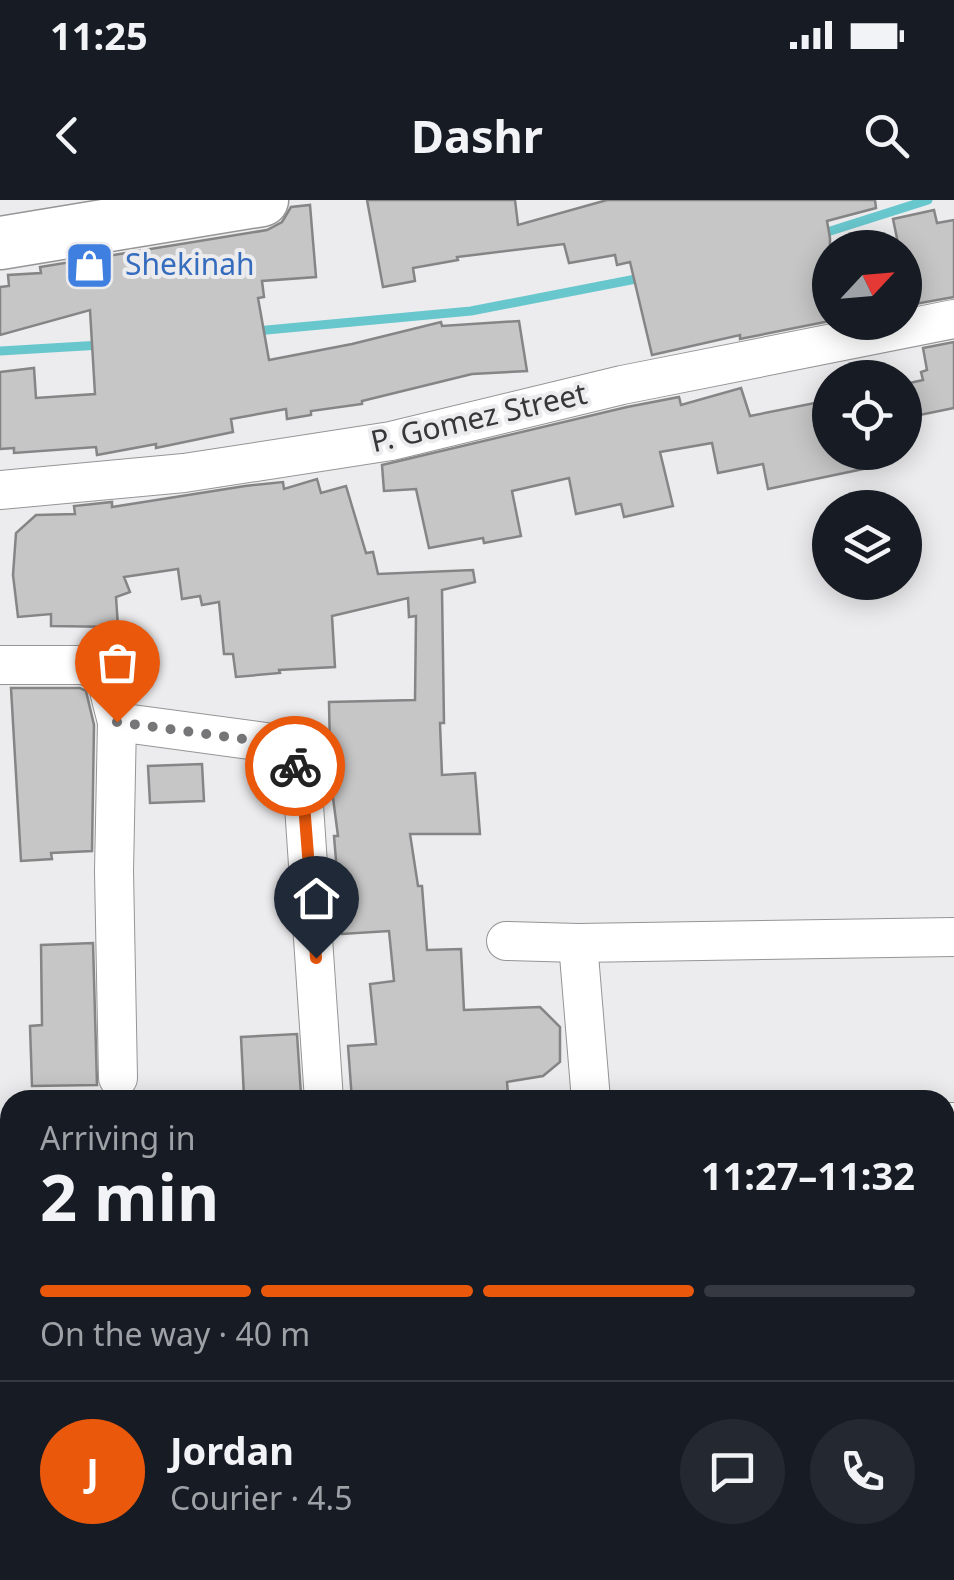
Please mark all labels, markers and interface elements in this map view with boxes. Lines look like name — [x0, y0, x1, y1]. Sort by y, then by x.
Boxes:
text: 11:25 — [50, 9, 148, 61]
text: Dashr — [411, 105, 543, 166]
icon: back — [40, 108, 95, 163]
icon: search — [859, 108, 914, 163]
north arrow — [812, 230, 922, 340]
map controls — [812, 230, 922, 600]
shop icon: Shekinah — [64, 239, 116, 291]
place label: Shekinah — [125, 243, 255, 284]
button: locate — [812, 360, 922, 470]
street label: P. Gomez Street — [367, 372, 591, 461]
button: layers — [812, 490, 922, 600]
pin — [75, 620, 160, 723]
icon: bag — [90, 635, 145, 690]
courier — [245, 716, 345, 816]
icon: bike — [268, 739, 323, 794]
pin — [274, 856, 359, 959]
icon: home — [289, 871, 344, 926]
text: Arriving in — [40, 1116, 195, 1159]
text: 11:27–11:32 — [701, 1149, 915, 1201]
text: 2 min — [40, 1152, 219, 1240]
text: On the way · 40 m — [40, 1312, 310, 1355]
button: chat — [680, 1419, 785, 1524]
button: phone — [810, 1419, 915, 1524]
text: Jordan — [170, 1424, 294, 1476]
text: J — [86, 1445, 99, 1497]
text: Courier · 4.5 — [170, 1476, 353, 1519]

